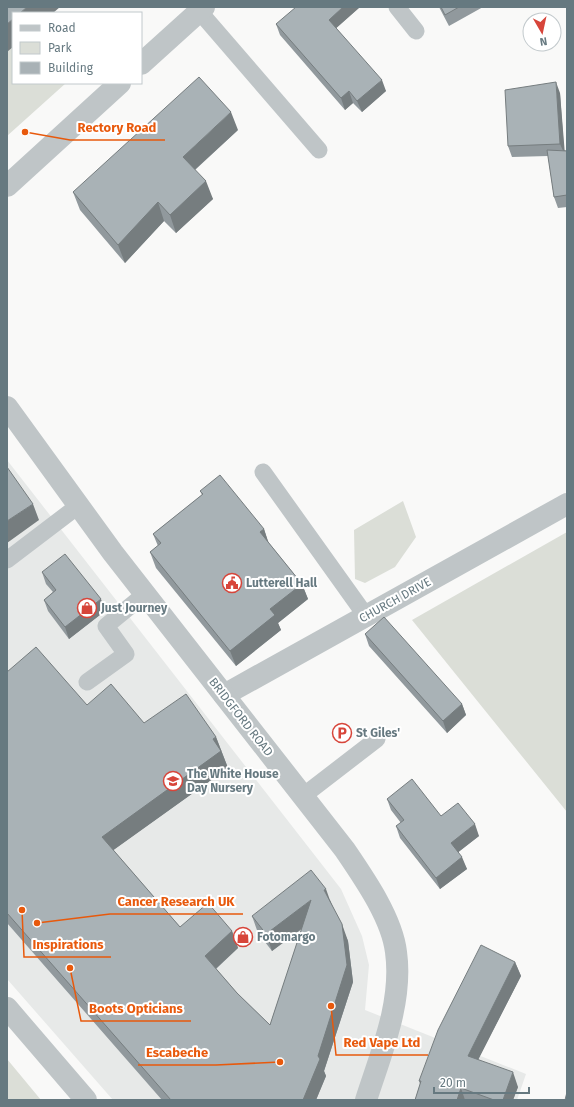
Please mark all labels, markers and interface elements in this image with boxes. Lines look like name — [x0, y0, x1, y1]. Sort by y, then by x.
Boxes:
legend — [12, 12, 142, 84]
north arrow — [522, 12, 562, 52]
text: Road — [48, 21, 76, 35]
text: N — [539, 34, 548, 48]
text: Park — [48, 41, 72, 55]
text: Building — [48, 61, 94, 75]
callout: Rectory Road — [70, 115, 165, 140]
text: Rectory Road — [78, 120, 156, 135]
public building icon: Lutterell Hall — [221, 572, 243, 594]
street label: CHURCH DRIVE — [357, 575, 433, 625]
place label: Lutterell Hall — [246, 576, 318, 590]
shop icon: Just Journey — [76, 597, 98, 619]
place label: Just Journey — [100, 601, 168, 615]
street label: BRIDGFORD ROAD — [206, 675, 276, 759]
parking icon: St Giles' — [331, 722, 353, 744]
place label: St Giles' — [356, 726, 400, 740]
place label: The White House Day Nursery — [187, 767, 279, 795]
school or university icon: The White House Day Nursery — [162, 770, 184, 792]
callout: Cancer Research UK — [110, 889, 243, 914]
text: Cancer Research UK — [117, 894, 235, 909]
shop icon: Fotomargo — [232, 926, 254, 948]
place label: Fotomargo — [257, 930, 316, 944]
callout: Inspirations — [24, 932, 111, 957]
text: Inspirations — [33, 937, 104, 952]
callout: Boots Opticians — [81, 996, 191, 1021]
text: Boots Opticians — [89, 1001, 184, 1016]
callout: Red Vape Ltd — [336, 1030, 428, 1055]
text: Red Vape Ltd — [344, 1035, 420, 1050]
callout: Escabeche — [138, 1040, 216, 1065]
text: Escabeche — [146, 1045, 208, 1060]
scale bar — [434, 1069, 529, 1095]
text: 20 m — [440, 1076, 466, 1090]

